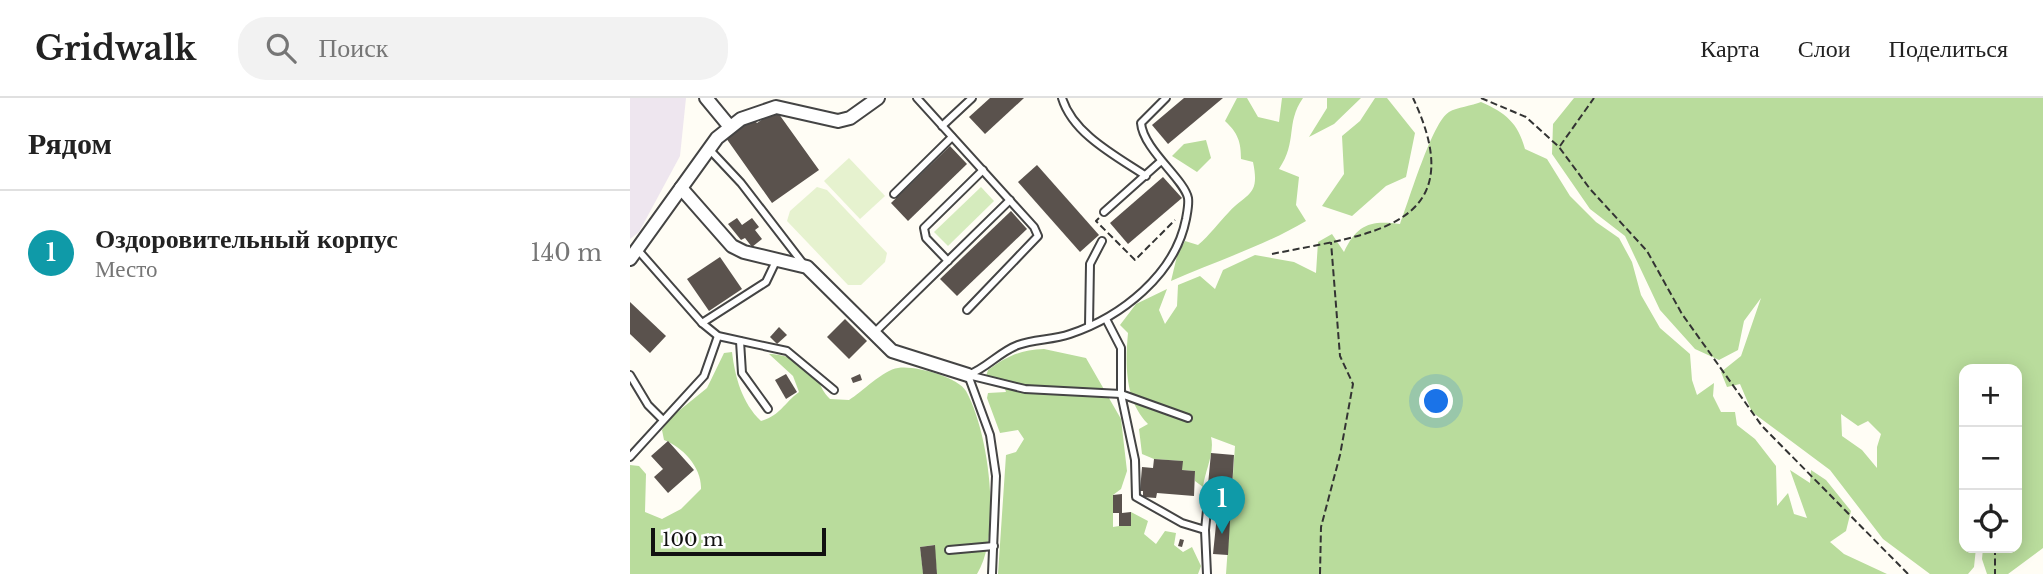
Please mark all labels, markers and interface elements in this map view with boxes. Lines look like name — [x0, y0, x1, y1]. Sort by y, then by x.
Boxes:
search box — [238, 17, 728, 80]
text: Gridwalk — [35, 28, 196, 69]
icon: search — [262, 29, 300, 67]
text: Поиск — [318, 32, 388, 64]
text: Карта — [1700, 34, 1760, 63]
text: Слои — [1798, 34, 1851, 63]
text: Поделиться — [1889, 34, 2008, 63]
text: Рядом — [28, 125, 112, 162]
text: Оздоровительный корпус — [95, 223, 398, 255]
text: 1 — [46, 239, 56, 267]
text: 140 m — [531, 239, 602, 267]
text: Место — [95, 255, 157, 283]
map controls — [1959, 364, 2022, 553]
button: + — [1959, 364, 2022, 427]
your location — [1419, 384, 1453, 418]
button: − — [1959, 427, 2022, 490]
pin: 1 — [1199, 476, 1245, 534]
button: locate — [1959, 490, 2022, 553]
scale bar — [651, 525, 826, 557]
text: 100 m — [662, 528, 723, 551]

